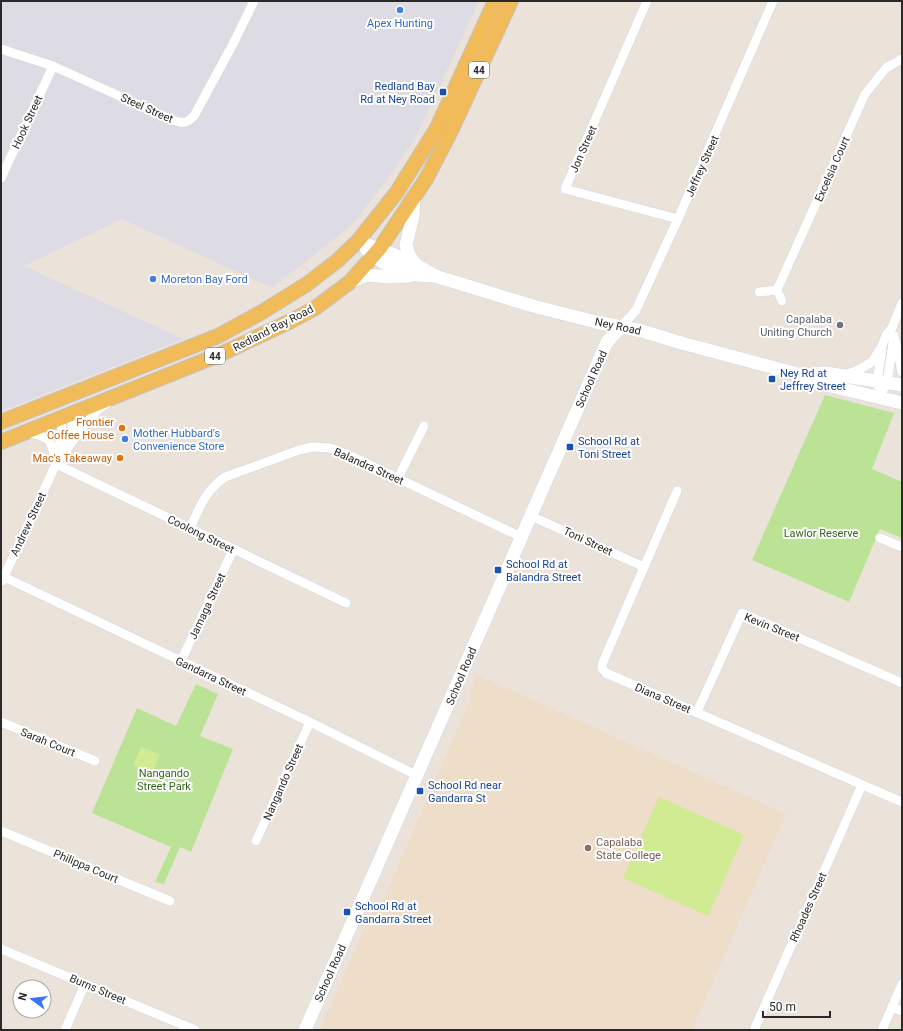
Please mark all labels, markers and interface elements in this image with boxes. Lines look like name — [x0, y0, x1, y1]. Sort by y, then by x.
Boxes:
marker: Apex Hunting — [395, 5, 405, 15]
place label: Apex Hunting — [367, 17, 433, 30]
road number: 44 — [469, 62, 489, 78]
place label: Redland Bay Rd at Ney Road — [360, 80, 436, 106]
marker: Redland Bay Rd at Ney Road — [438, 87, 448, 97]
street label: Steel Street — [118, 91, 175, 126]
street label: Hook Street — [9, 93, 46, 151]
street label: Jon Street — [567, 123, 600, 175]
street label: Jeffrey Street — [683, 133, 722, 199]
street label: Excelsia Court — [812, 134, 853, 204]
place label: Moreton Bay Ford — [161, 273, 248, 286]
marker: Moreton Bay Ford — [148, 274, 158, 284]
street label: Redland Bay Road — [231, 303, 316, 354]
place label: Capalaba Uniting Church — [760, 313, 832, 339]
street label: Ney Road — [594, 315, 642, 338]
marker: Capalaba Uniting Church — [835, 320, 845, 330]
road number: 44 — [205, 348, 225, 364]
street label: School Road — [573, 348, 610, 410]
place label: Ney Rd at Jeffrey Street — [780, 367, 846, 393]
marker: Ney Rd at Jeffrey Street — [767, 374, 777, 384]
place label: Frontier Coffee House — [47, 416, 114, 442]
marker: Frontier Coffee House — [117, 423, 127, 433]
place label: Mother Hubbard's Convenience Store — [133, 427, 224, 453]
marker: Mother Hubbard's Convenience Store — [120, 434, 130, 444]
place label: School Rd at Toni Street — [578, 435, 640, 461]
marker: School Rd at Toni Street — [565, 442, 575, 452]
street label: Balandra Street — [332, 445, 406, 488]
place label: Mac's Takeaway — [32, 452, 113, 465]
marker: Mac's Takeaway — [115, 453, 125, 463]
street label: Andrew Street — [8, 490, 49, 558]
street label: Coolong Street — [165, 513, 237, 556]
street label: Toni Street — [561, 524, 615, 559]
park label: Lawlor Reserve — [784, 527, 858, 540]
place label: School Rd at Balandra Street — [506, 558, 581, 584]
marker: School Rd at Balandra Street — [493, 565, 503, 575]
street label: Jamaga Street — [186, 571, 229, 641]
street label: Kevin Street — [742, 611, 802, 645]
street label: School Road — [443, 645, 479, 707]
street label: Gandarra Street — [173, 654, 249, 699]
street label: Diana Street — [633, 681, 693, 716]
street label: Sarah Court — [19, 726, 77, 759]
street label: Nangando Street — [261, 742, 306, 822]
park label: Nangando Street Park — [137, 767, 191, 793]
place label: School Rd near Gandarra St — [428, 779, 502, 805]
marker: School Rd near Gandarra St — [415, 786, 425, 796]
place label: Capalaba State College — [596, 836, 661, 862]
marker: Capalaba State College — [583, 843, 593, 853]
street label: Philippa Court — [51, 847, 121, 886]
street label: Rhoades Street — [787, 870, 830, 944]
place label: School Rd at Gandarra Street — [355, 900, 432, 926]
marker: School Rd at Gandarra Street — [342, 907, 352, 917]
street label: School Road — [312, 942, 349, 1004]
street label: Burns Street — [68, 972, 128, 1007]
north arrow — [12, 979, 52, 1019]
text: N — [16, 991, 30, 1002]
scale bar — [763, 993, 830, 1019]
text: 50 m — [769, 1000, 796, 1014]

